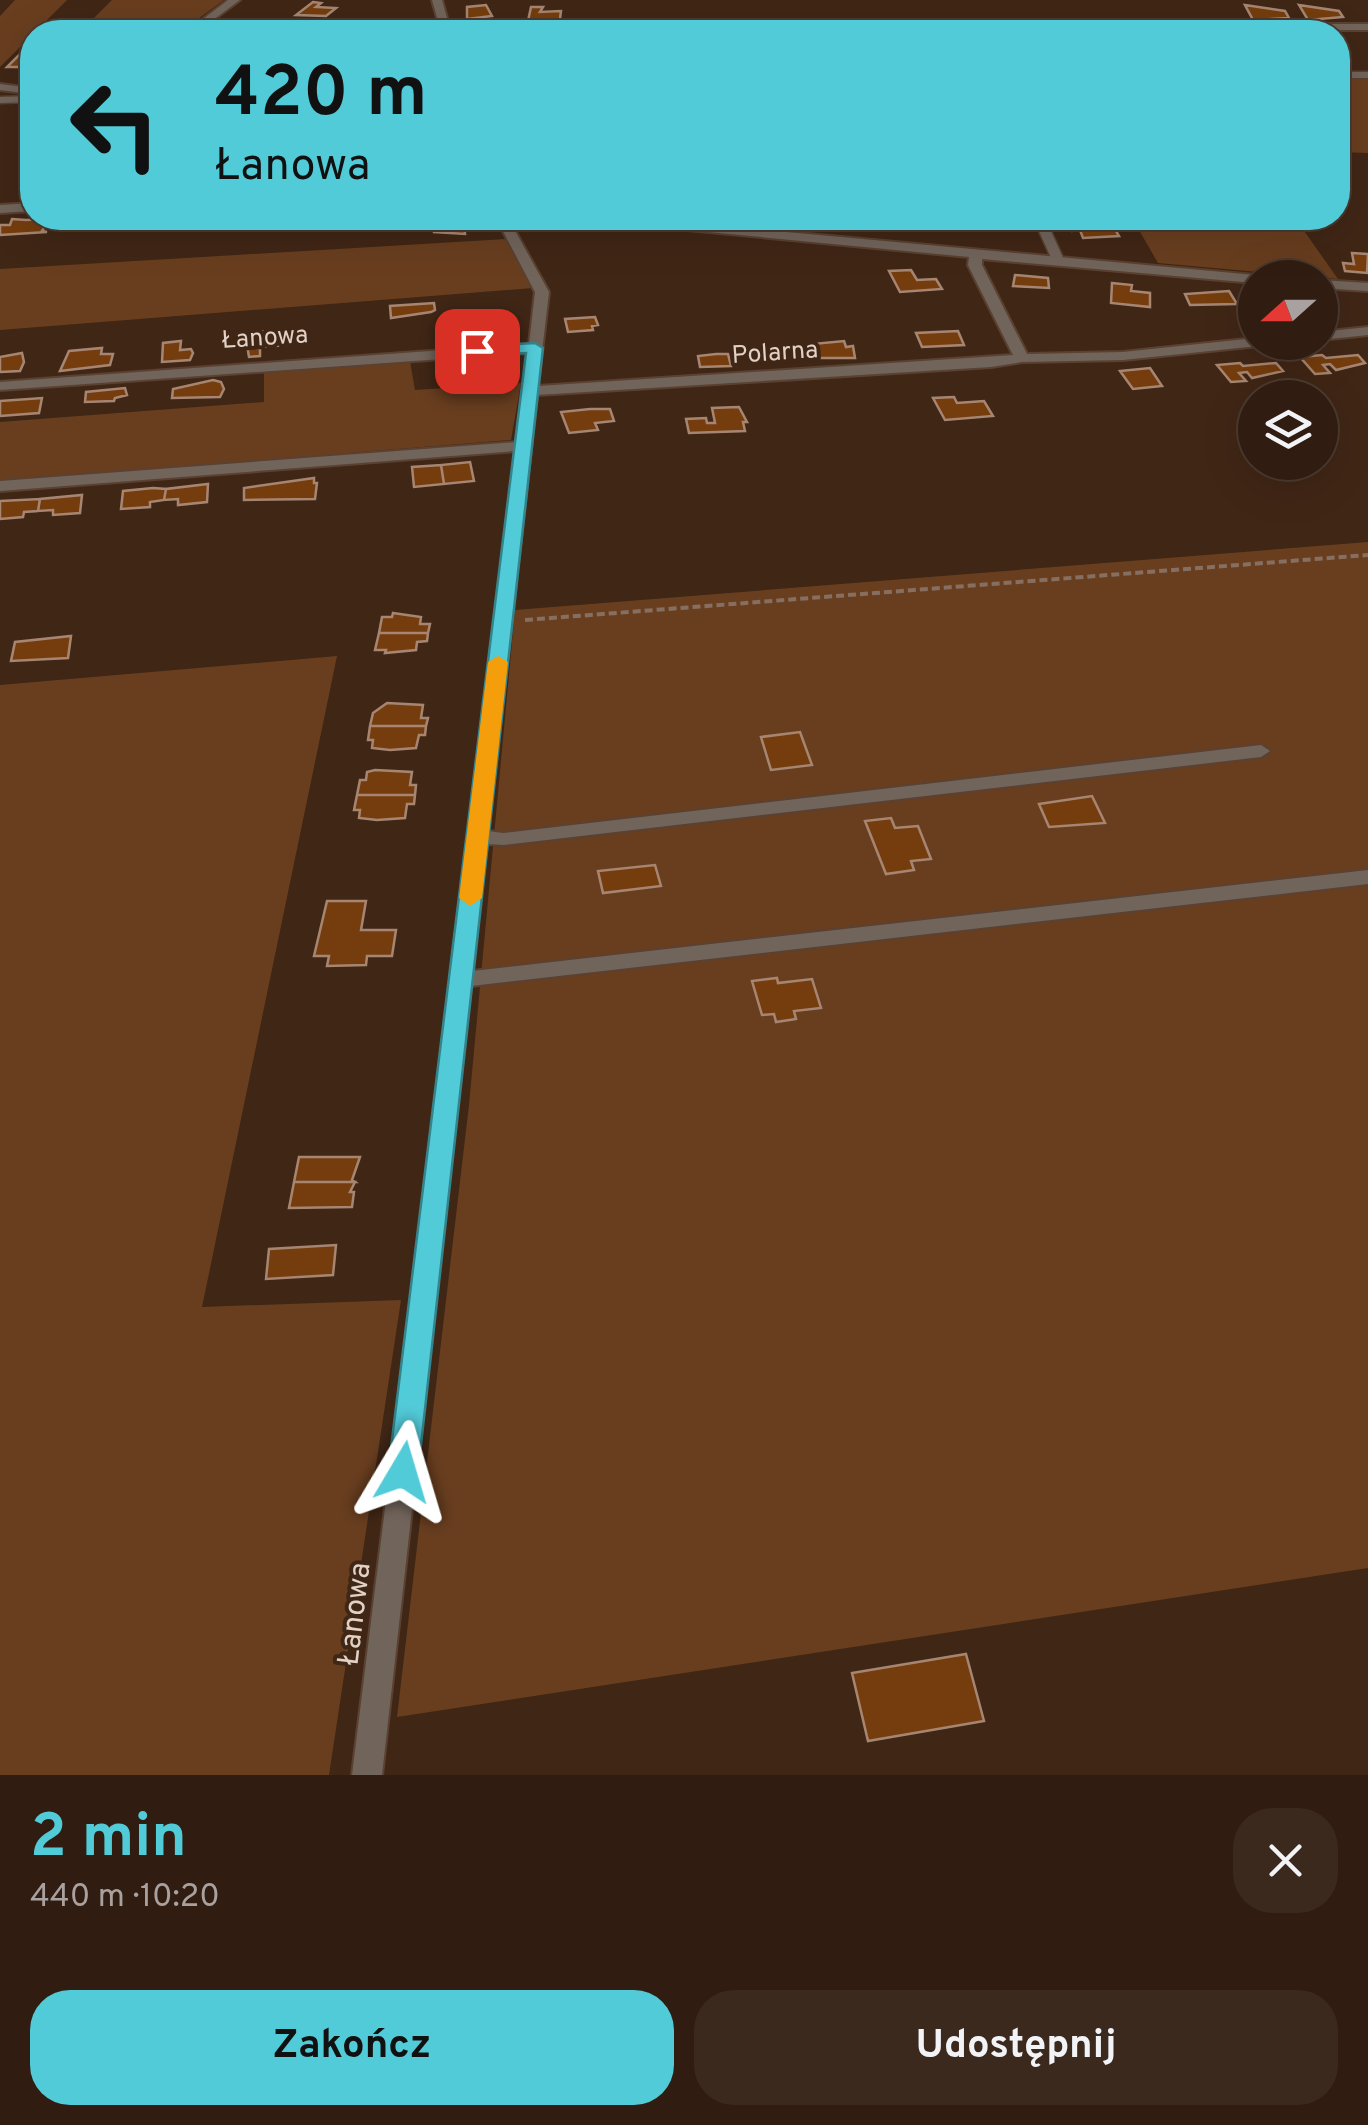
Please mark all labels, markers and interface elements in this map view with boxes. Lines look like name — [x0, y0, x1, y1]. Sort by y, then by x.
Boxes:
text: 420 m — [215, 52, 428, 141]
icon: left — [50, 60, 180, 190]
text: Łanowa — [215, 139, 370, 196]
north arrow — [1238, 260, 1338, 360]
map controls — [1238, 260, 1338, 480]
pin — [435, 309, 520, 394]
street label: Łanowa — [221, 320, 309, 358]
icon: arrive — [450, 324, 505, 379]
street label: Polarna — [731, 335, 819, 373]
button: layers — [1238, 380, 1338, 480]
position arrow — [351, 1420, 455, 1524]
street label: Łanowa — [331, 1560, 381, 1668]
text: 2 min — [30, 1802, 187, 1878]
button: close — [1233, 1808, 1338, 1913]
text: 440 m · 10:20 — [30, 1878, 220, 1918]
button: Zakończ — [30, 1990, 674, 2105]
button: Udostępnij — [694, 1990, 1338, 2105]

